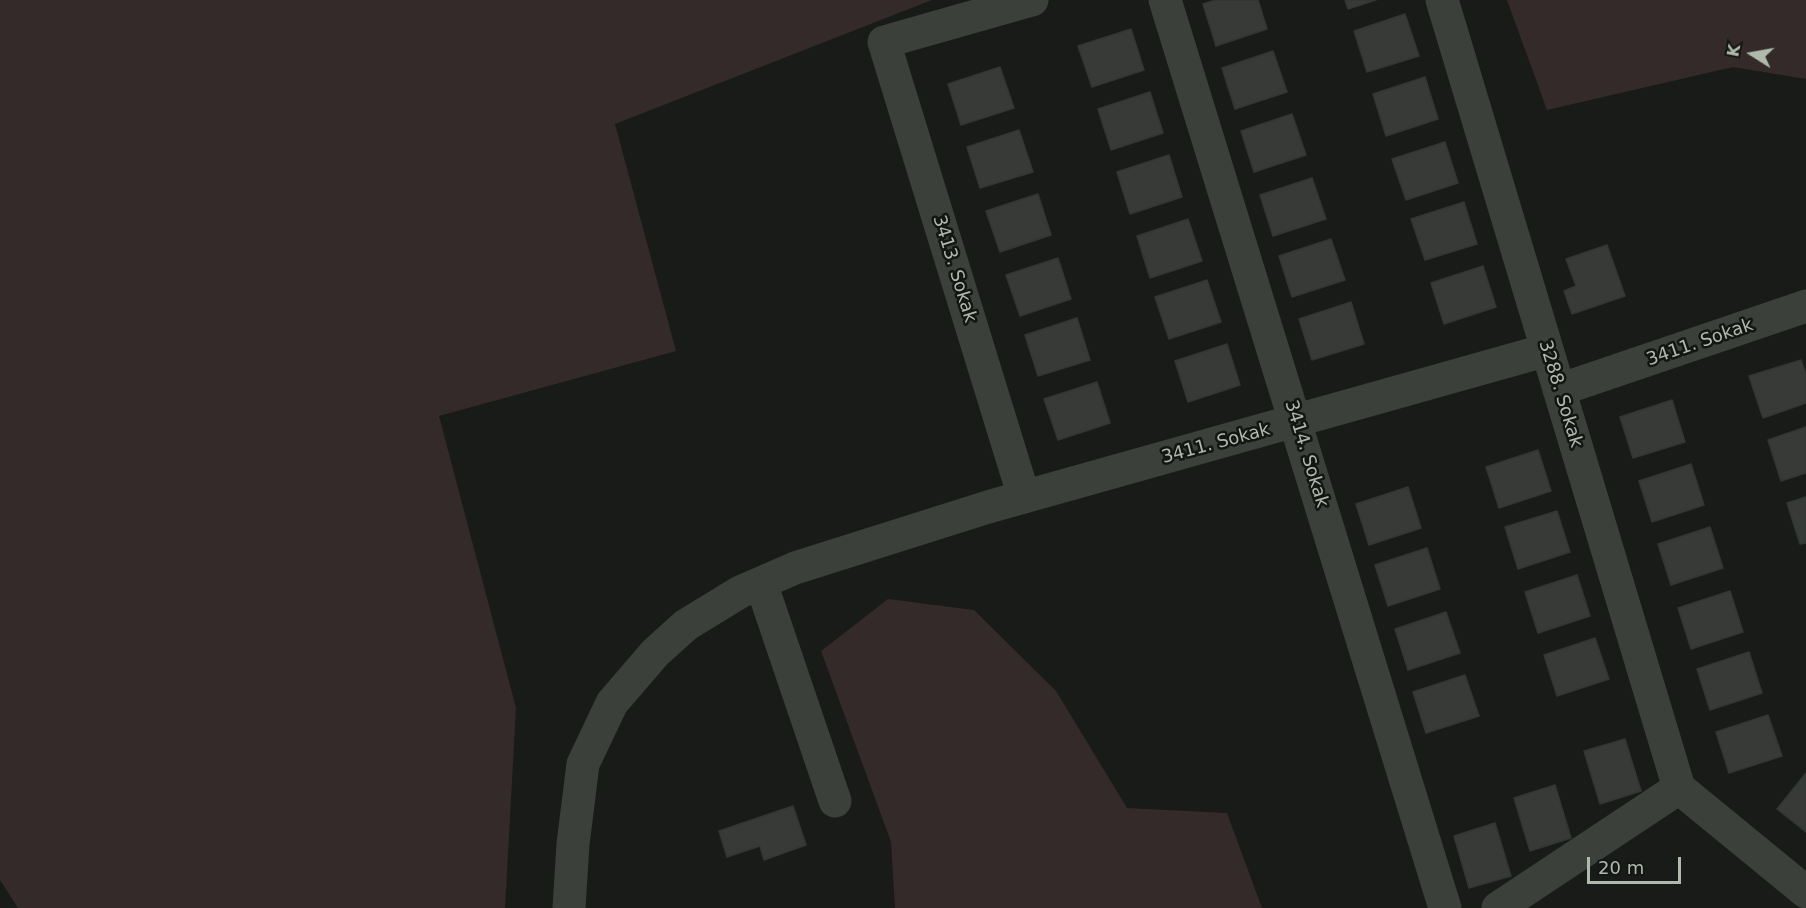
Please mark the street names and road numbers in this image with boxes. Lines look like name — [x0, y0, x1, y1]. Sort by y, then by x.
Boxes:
street label: 3413. Sokak — [927, 213, 981, 325]
street label: 3411. Sokak — [1644, 315, 1756, 371]
street label: 3288. Sokak — [1533, 338, 1587, 450]
street label: 3414. Sokak — [1279, 398, 1333, 510]
street label: 3411. Sokak — [1159, 419, 1273, 469]

